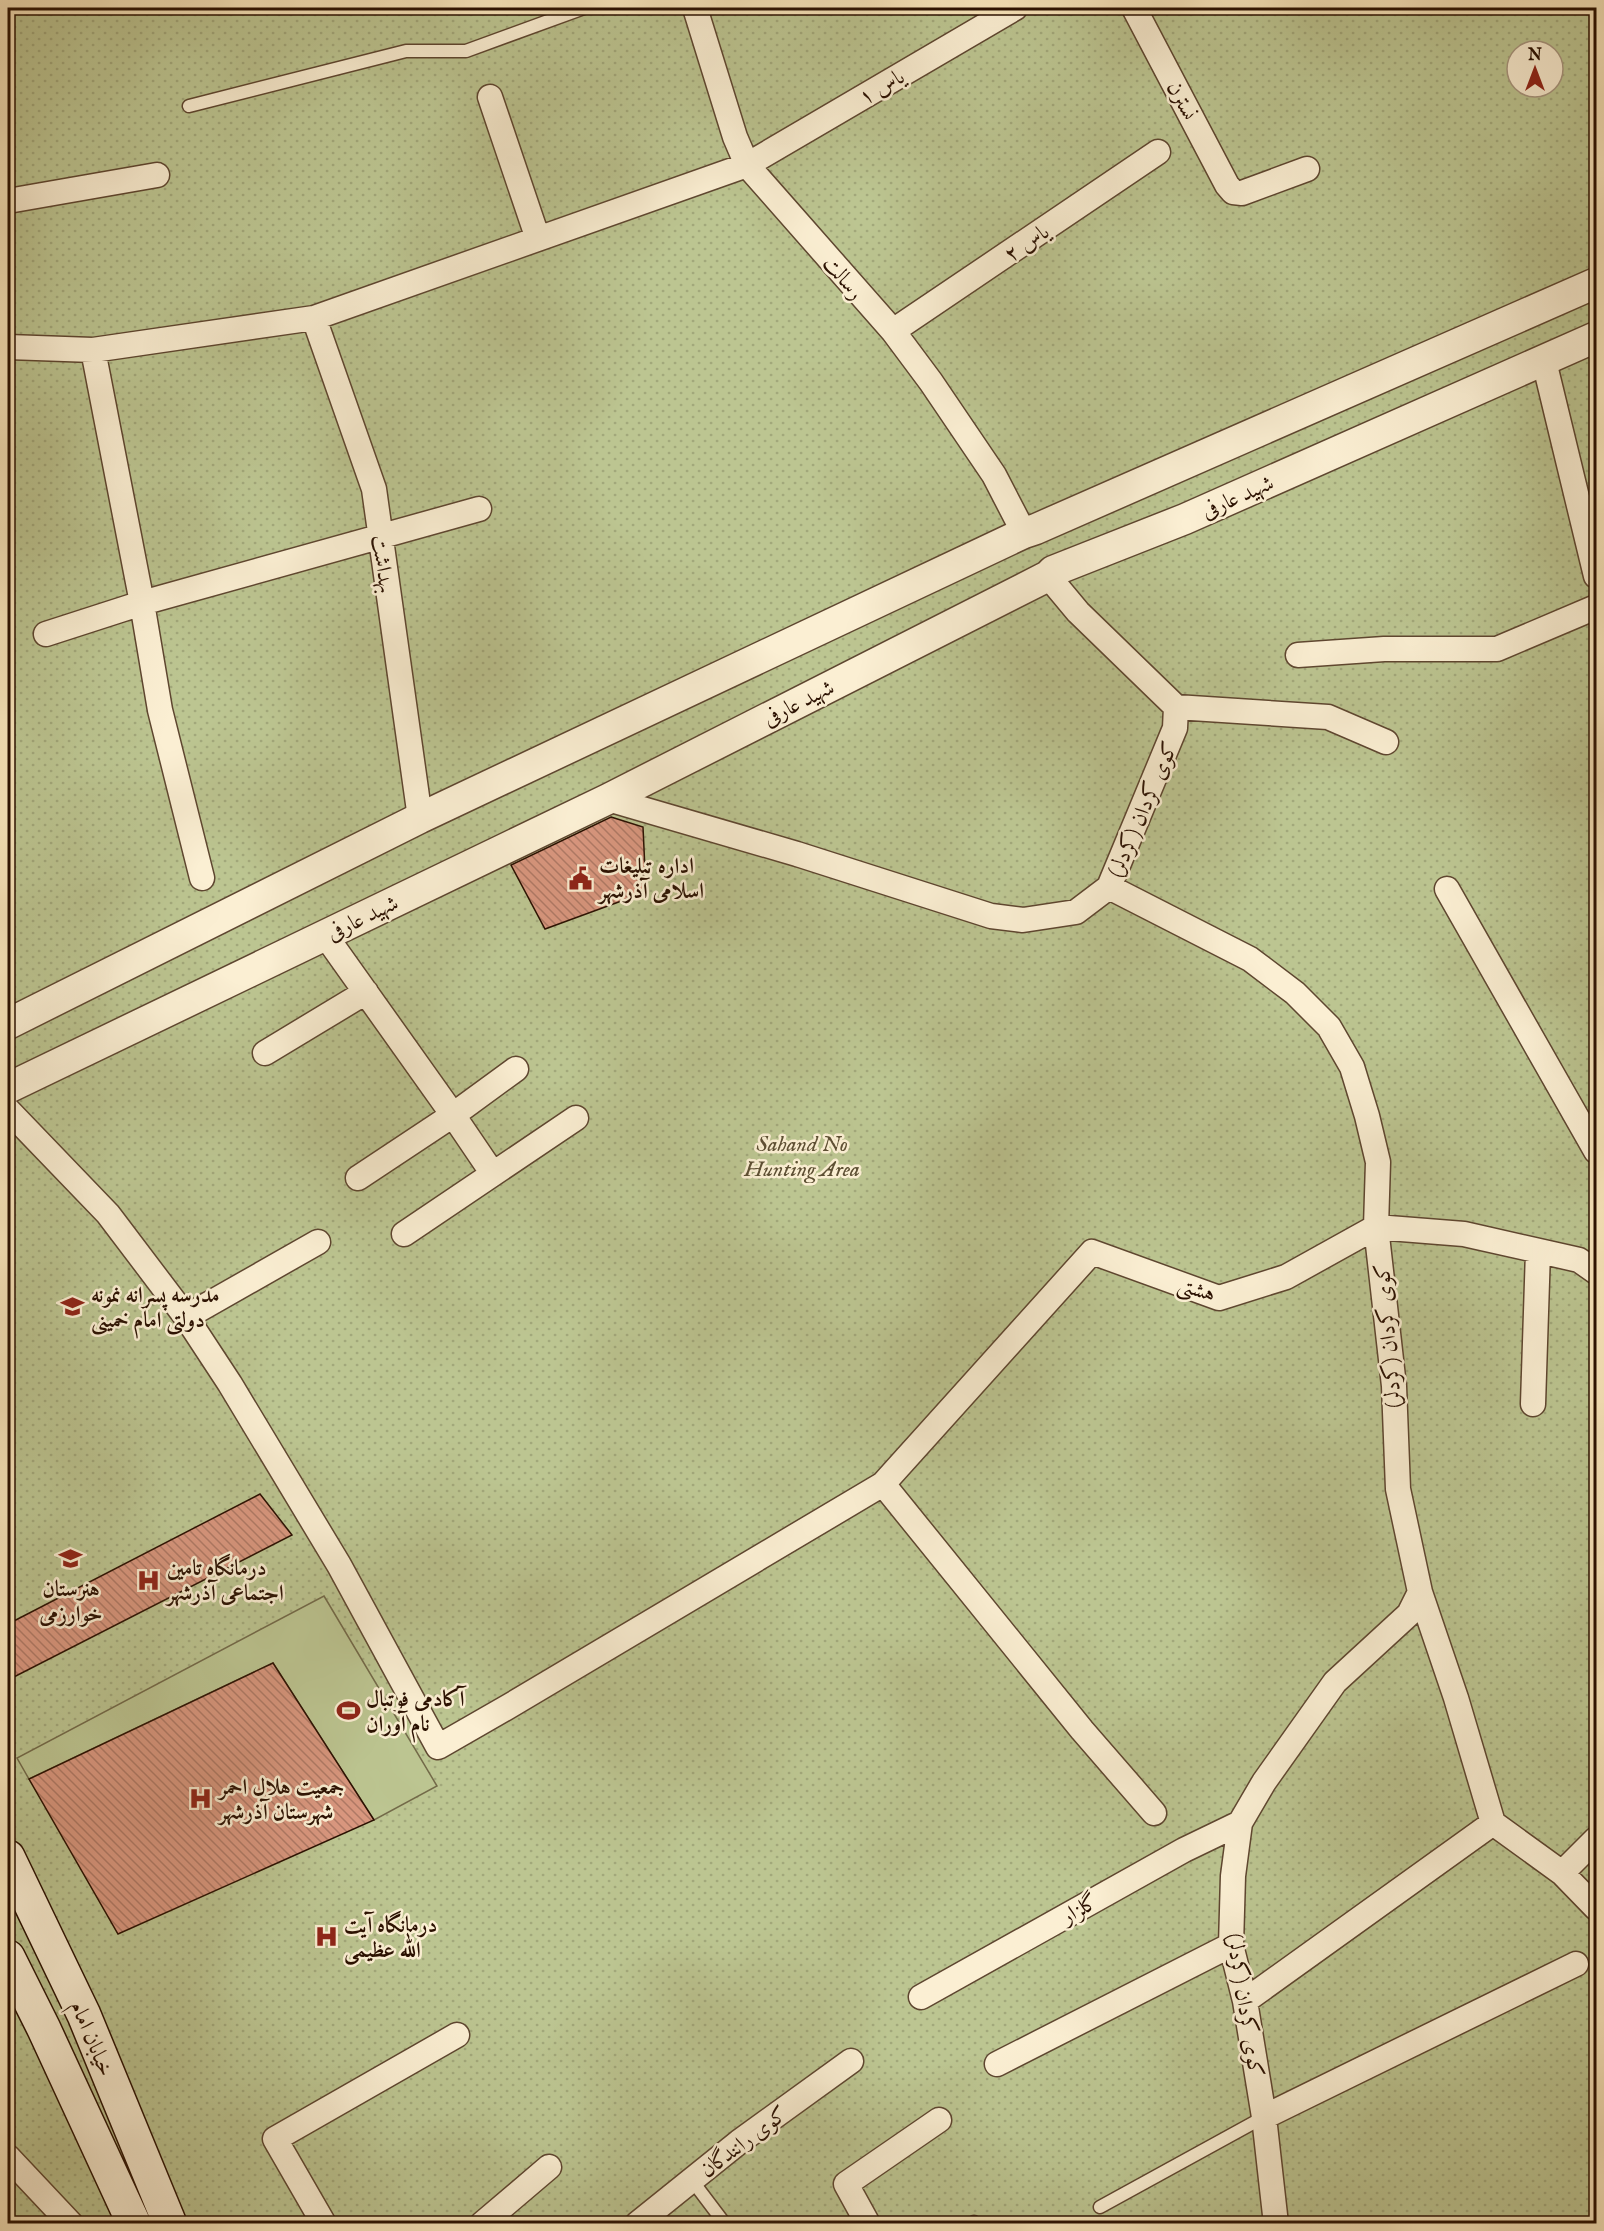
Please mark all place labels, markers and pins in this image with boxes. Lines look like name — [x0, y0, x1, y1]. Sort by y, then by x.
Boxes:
place label: اداره تبلیغات اسلامی آذرشهر — [597, 853, 704, 906]
public building icon: اداره تبلیغات اسلامی آذرشهر — [568, 865, 594, 891]
place label: مدرسه پسرانه نمونه دولتی امام خمینی — [91, 1282, 220, 1339]
school or university icon: مدرسه پسرانه نمونه دولتی امام خمینی — [60, 1294, 86, 1320]
school or university icon: هنرستان خوارزمی — [58, 1546, 84, 1572]
place label: درمانگاه تامین اجتماعی آذرشهر — [165, 1553, 284, 1608]
hospital icon: درمانگاه تامین اجتماعی آذرشهر — [136, 1567, 162, 1593]
place label: هنرستان خوارزمی — [38, 1576, 103, 1629]
place label: آکادمی فوتبال نام آوران — [366, 1685, 467, 1743]
sports icon: آکادمی فوتبال نام آوران — [335, 1698, 361, 1724]
place label: جمعیت هلال احمر شهرستان آذرشهر — [217, 1774, 344, 1827]
hospital icon: جمعیت هلال احمر شهرستان آذرشهر — [188, 1786, 214, 1812]
place label: درمانگاه آیت الله عظیمی — [344, 1910, 437, 1965]
hospital icon: درمانگاه آیت الله عظیمی — [313, 1924, 339, 1950]

